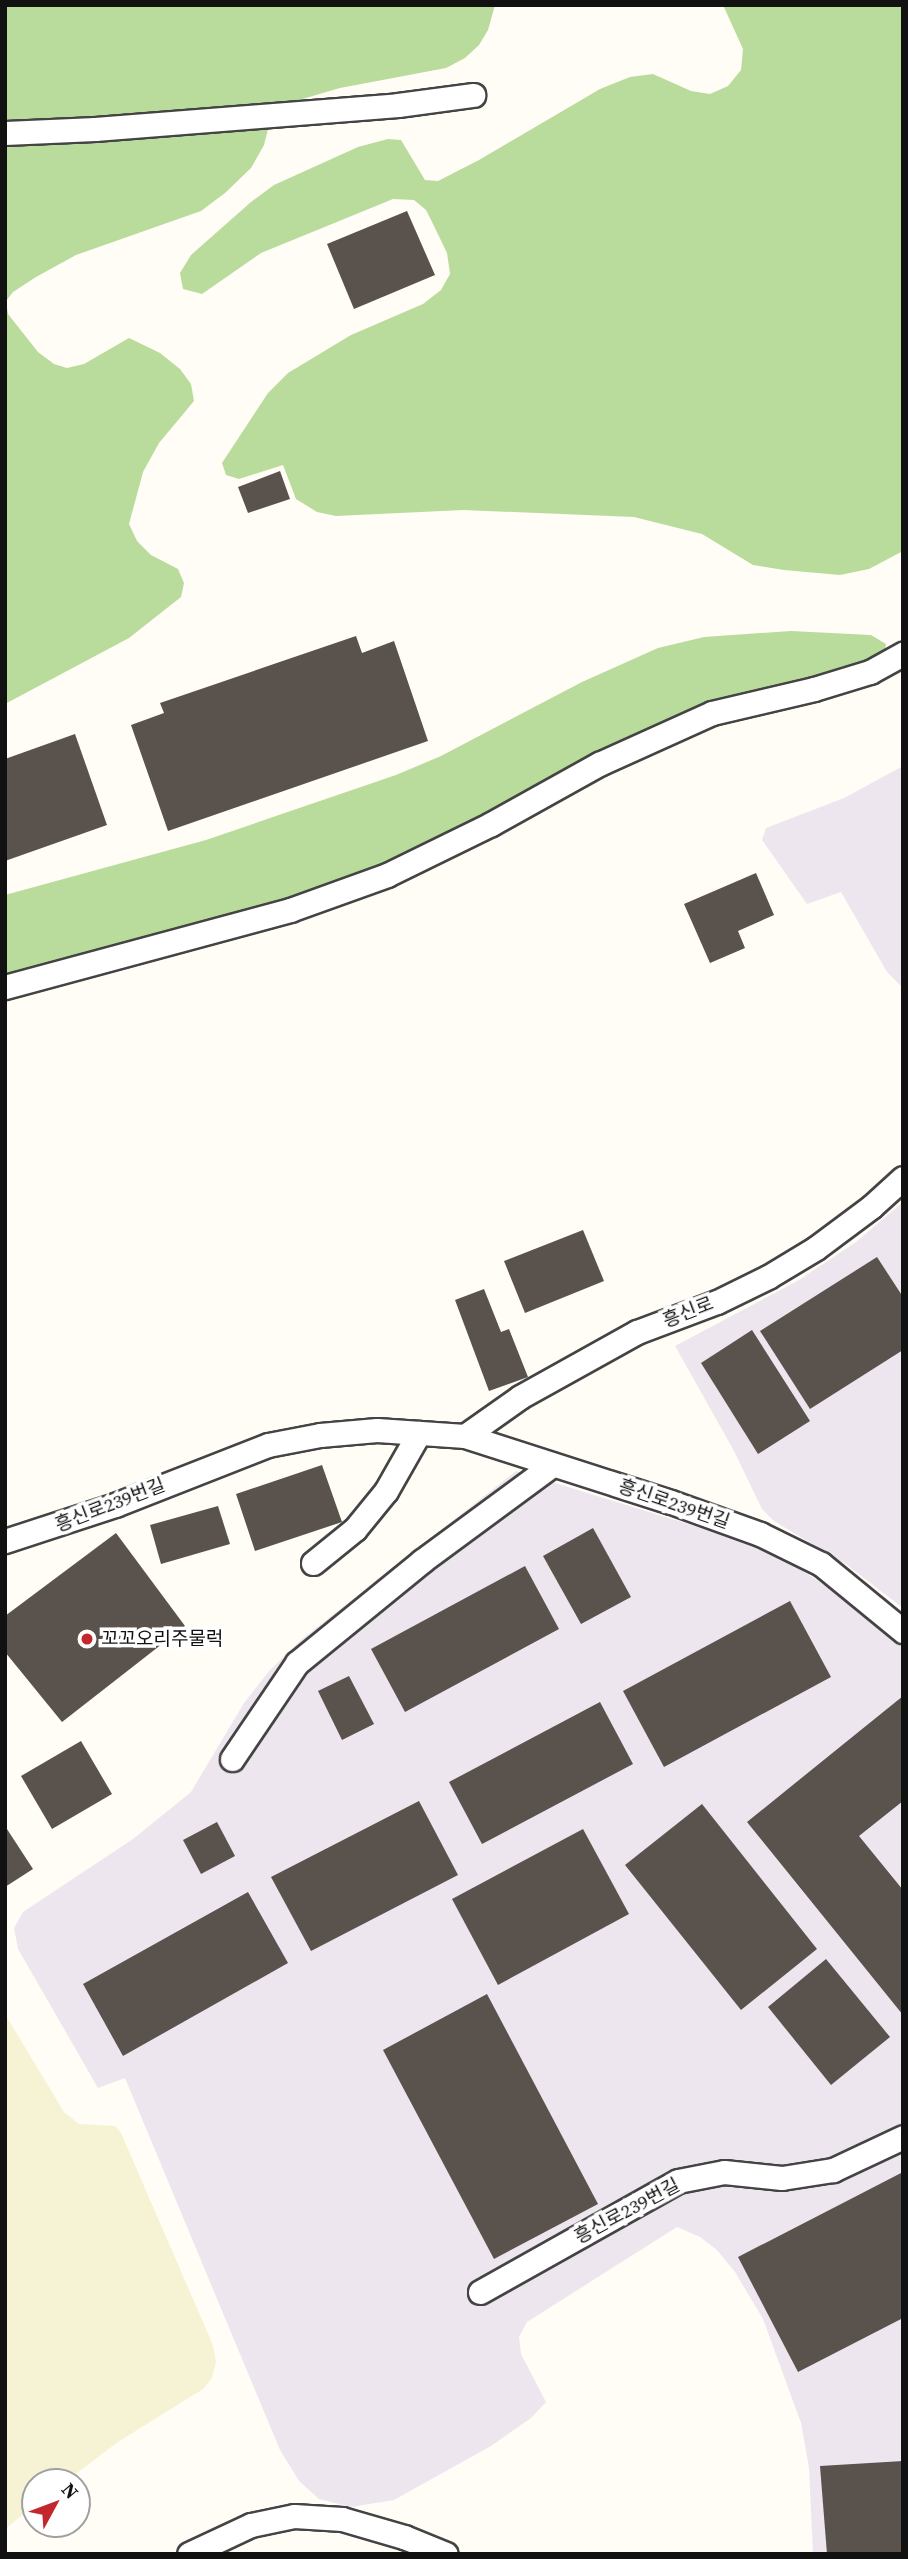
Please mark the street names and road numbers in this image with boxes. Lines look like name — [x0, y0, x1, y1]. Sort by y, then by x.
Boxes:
street label: 흥신로 — [659, 1292, 717, 1332]
street label: 흥신로239번길 — [52, 1474, 168, 1536]
street label: 흥신로239번길 — [615, 1474, 733, 1534]
street label: 흥신로239번길 — [570, 2174, 684, 2248]

